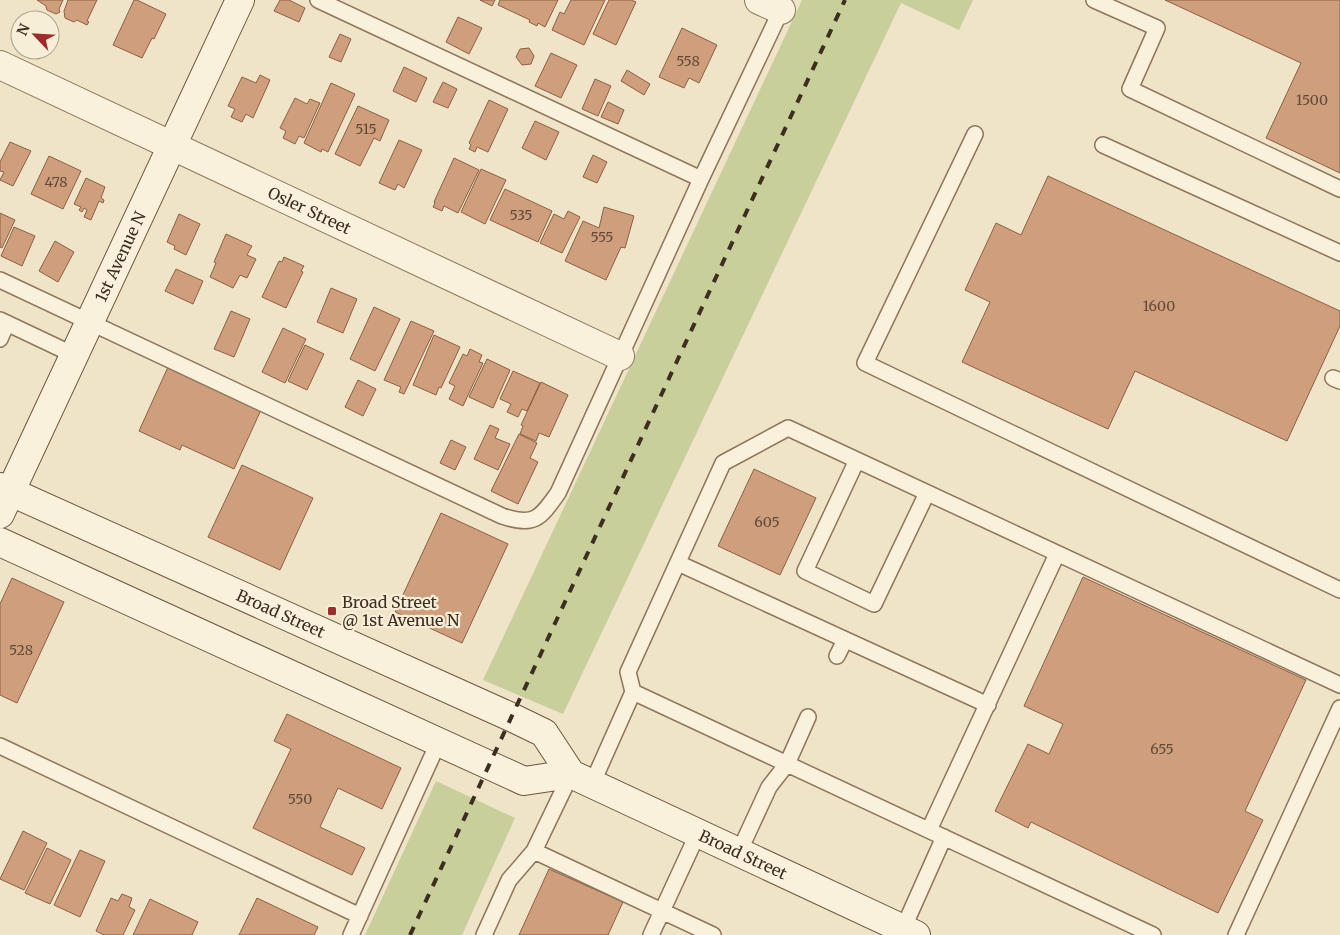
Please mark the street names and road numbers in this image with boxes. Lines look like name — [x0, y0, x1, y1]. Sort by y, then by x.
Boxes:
street label: Osler Street — [265, 182, 355, 239]
street label: 1st Avenue N — [90, 208, 150, 305]
street label: Broad Street — [233, 585, 329, 642]
street label: Broad Street — [696, 825, 791, 884]

